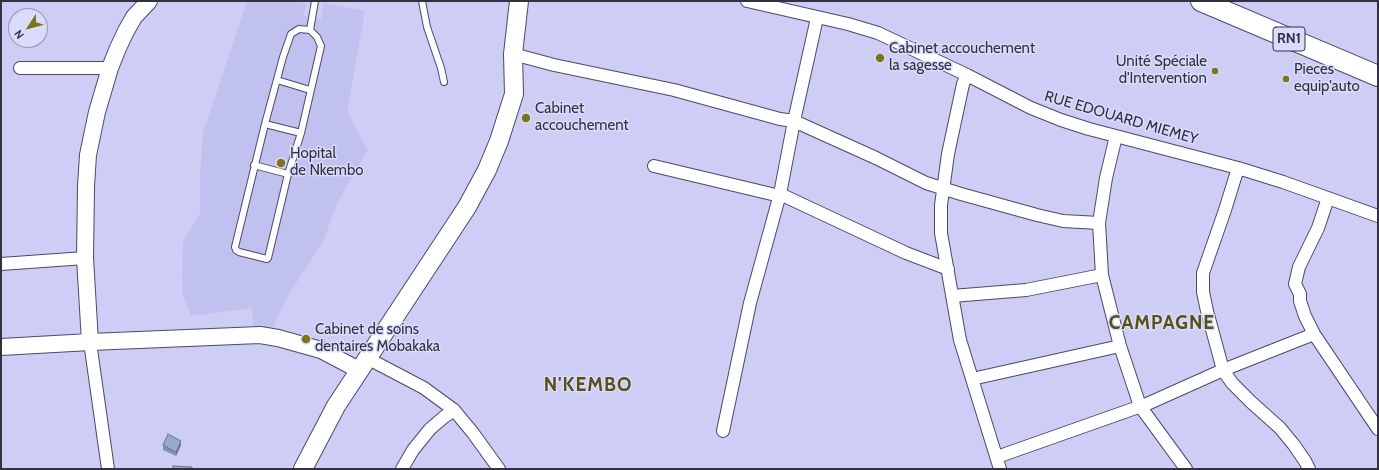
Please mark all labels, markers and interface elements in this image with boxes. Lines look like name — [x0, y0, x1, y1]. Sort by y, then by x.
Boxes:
north arrow — [8, 8, 48, 48]
text: N — [11, 27, 27, 42]
road number: RN1 — [1273, 27, 1305, 51]
place label: Cabinet accouchement la sagesse — [889, 40, 1035, 75]
marker: Cabinet accouchement la sagesse — [874, 52, 886, 64]
place label: Unité Spéciale d'Intervention — [1116, 53, 1207, 88]
place label: Pieces equip'auto — [1294, 61, 1360, 96]
marker: Unité Spéciale d'Intervention — [1210, 66, 1220, 76]
marker: Pieces equip'auto — [1281, 74, 1291, 84]
street label: RUE EDOUARD MIEMEY — [1042, 87, 1200, 149]
place label: Cabinet accouchement — [535, 100, 628, 135]
marker: Cabinet accouchement — [520, 112, 532, 124]
place label: Hopital de Nkembo — [290, 145, 364, 180]
marker: Hopital de Nkembo — [275, 157, 287, 169]
district label: CAMPAGNE — [1109, 312, 1215, 334]
place label: Cabinet de soins dentaires Mobakaka — [315, 321, 440, 356]
marker: Cabinet de soins dentaires Mobakaka — [300, 333, 312, 345]
district label: N'KEMBO — [544, 374, 632, 396]

